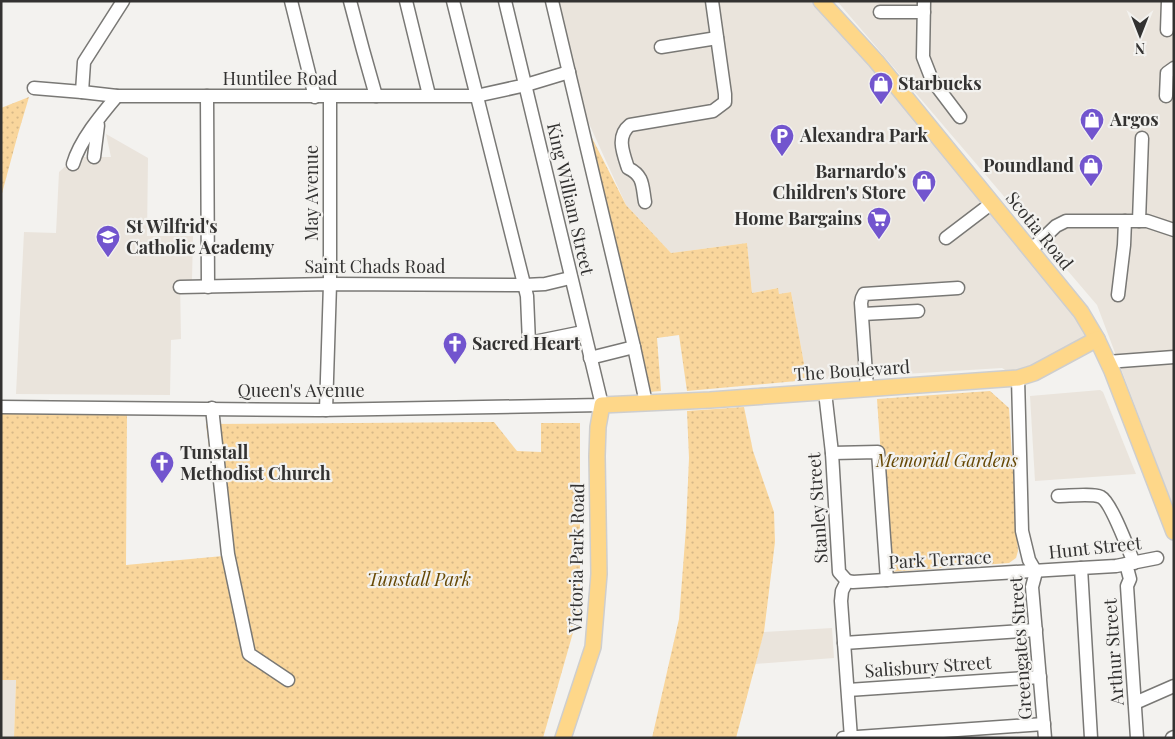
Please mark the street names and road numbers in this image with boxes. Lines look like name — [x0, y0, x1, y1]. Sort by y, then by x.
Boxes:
street label: Huntilee Road — [223, 66, 338, 90]
street label: King William Street — [542, 120, 600, 278]
street label: May Avenue — [299, 145, 323, 241]
street label: Scotia Road — [1001, 186, 1079, 275]
street label: Saint Chads Road — [304, 254, 446, 278]
street label: The Boulevard — [793, 354, 911, 386]
street label: Queen's Avenue — [237, 378, 365, 402]
street label: Stanley Street — [801, 451, 833, 564]
street label: Victoria Park Road — [563, 482, 589, 634]
street label: Hunt Street — [1047, 530, 1143, 564]
street label: Park Terrace — [888, 544, 992, 574]
street label: Greengates Street — [1003, 575, 1037, 721]
street label: Arthur Street — [1097, 597, 1129, 707]
street label: Salisbury Street — [864, 650, 993, 682]

